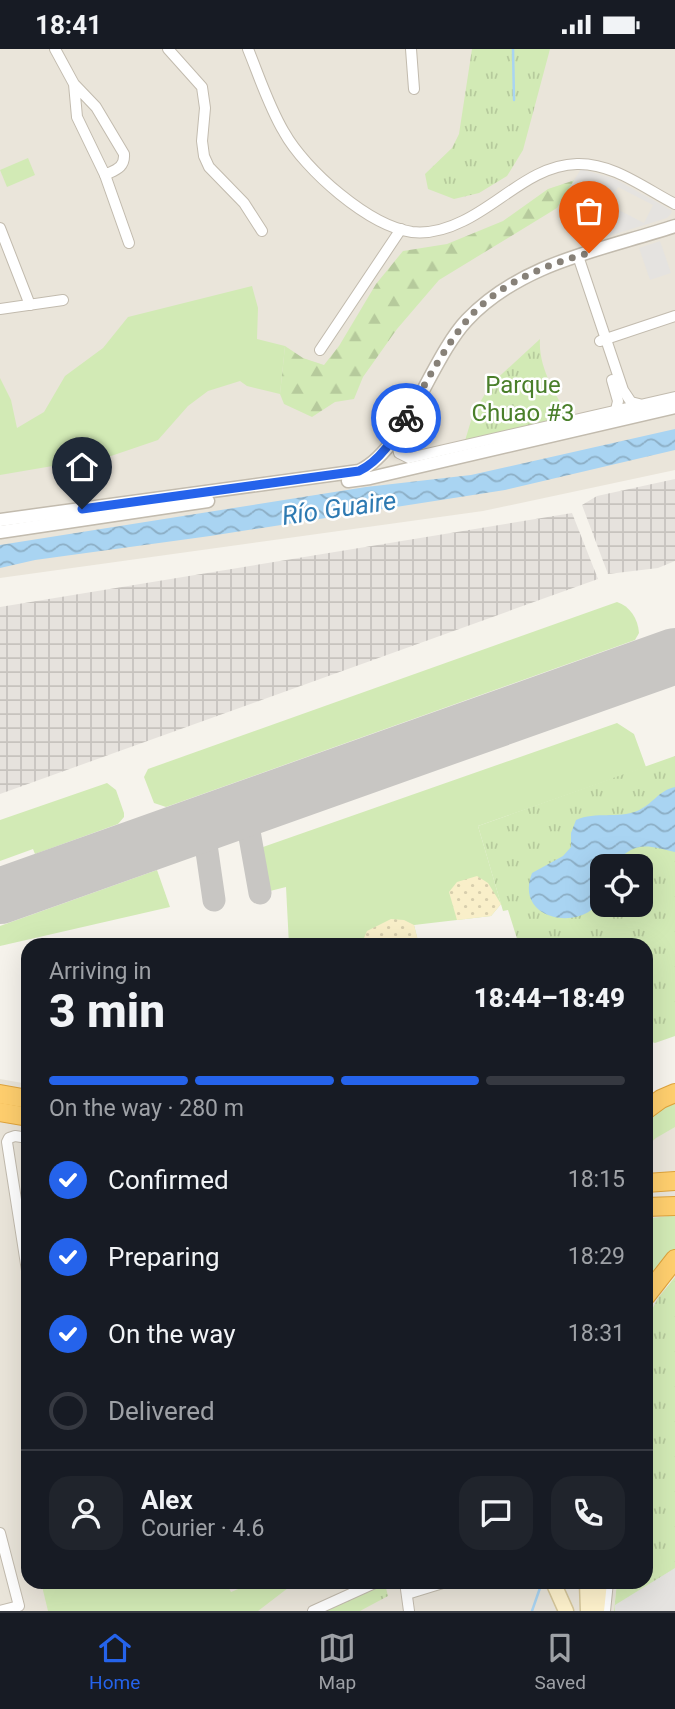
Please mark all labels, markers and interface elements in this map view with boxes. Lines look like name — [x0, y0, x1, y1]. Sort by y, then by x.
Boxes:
text: 18:41 — [35, 10, 102, 40]
pin — [559, 181, 619, 253]
icon: bag — [570, 192, 608, 230]
park label: Parque Chuao #3 — [471, 371, 575, 427]
courier — [371, 383, 441, 453]
icon: bike — [387, 399, 425, 437]
pin — [52, 437, 112, 509]
icon: home — [63, 448, 101, 486]
water label: Río Guaire — [280, 485, 398, 531]
map controls — [590, 854, 653, 917]
button: locate — [590, 854, 653, 917]
text: Arriving in — [49, 958, 152, 985]
text: 18:44–18:49 — [474, 983, 625, 1013]
text: 3 min — [49, 984, 165, 1038]
text: On the way · 280 m — [49, 1095, 244, 1122]
icon: check — [49, 1161, 87, 1199]
text: Confirmed — [108, 1165, 229, 1195]
text: 18:15 — [568, 1166, 625, 1193]
icon: check — [49, 1238, 87, 1276]
text: Preparing — [108, 1242, 220, 1272]
text: 18:29 — [568, 1243, 625, 1270]
icon: check — [49, 1315, 87, 1353]
text: On the way — [108, 1319, 236, 1349]
text: 18:31 — [568, 1320, 625, 1347]
text: Delivered — [108, 1396, 215, 1426]
button: person — [49, 1476, 123, 1550]
button: chat — [459, 1476, 533, 1550]
button: phone — [551, 1476, 625, 1550]
text: Alex — [141, 1485, 193, 1515]
text: Courier · 4.6 — [141, 1515, 264, 1542]
tab: Home — [89, 1629, 140, 1694]
tab: Map — [318, 1629, 356, 1694]
tab: Saved — [535, 1629, 586, 1694]

